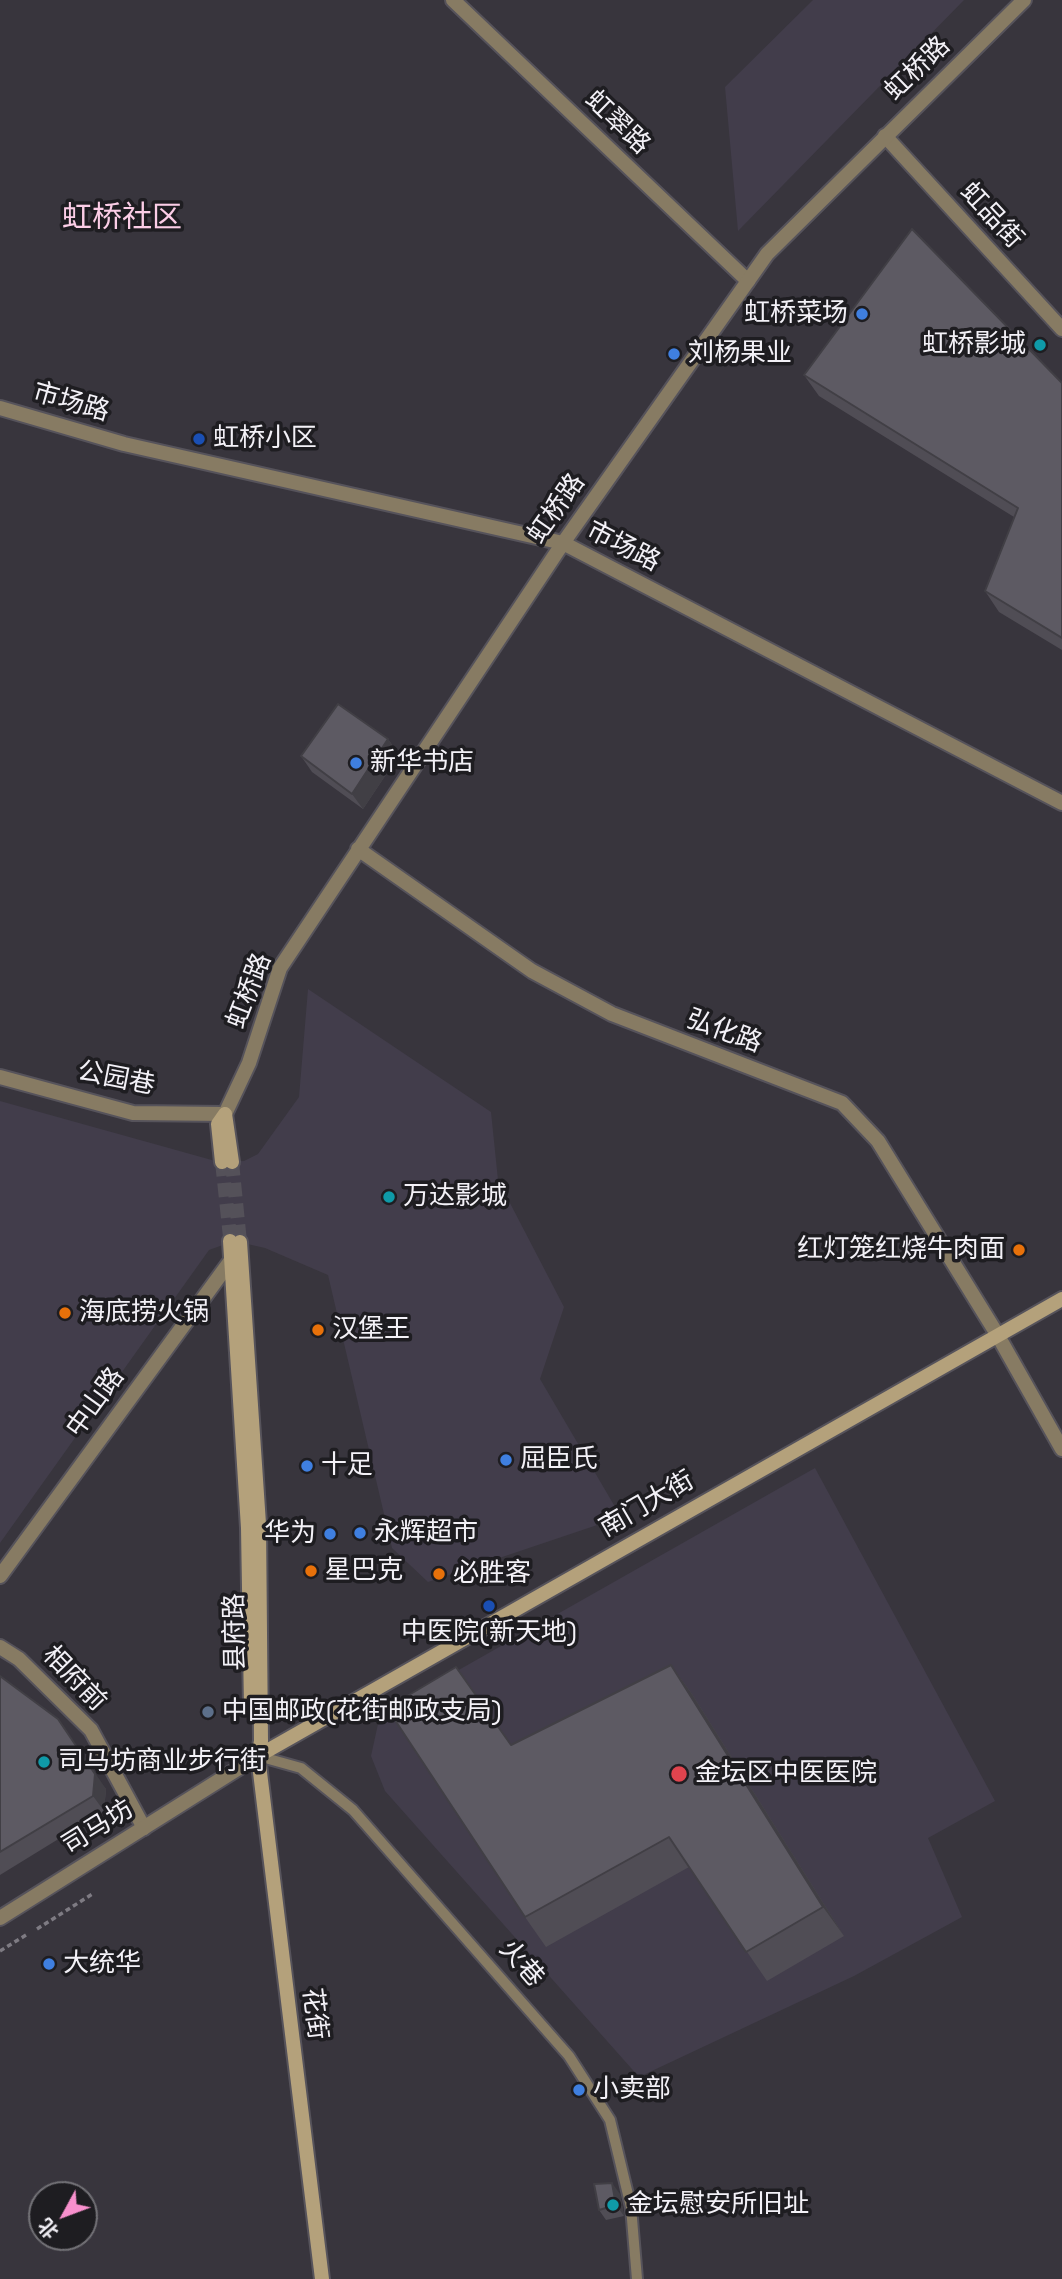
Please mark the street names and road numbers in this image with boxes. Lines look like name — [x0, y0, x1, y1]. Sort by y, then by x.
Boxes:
street label: 虹桥路 — [879, 31, 957, 107]
street label: 虹翠路 — [578, 85, 656, 161]
street label: 虹品街 — [953, 177, 1029, 255]
street label: 市场路 — [29, 377, 113, 429]
street label: 虹桥路 — [522, 468, 592, 550]
street label: 市场路 — [581, 515, 665, 579]
street label: 虹桥路 — [221, 949, 279, 1033]
street label: 弘化路 — [682, 1004, 766, 1060]
street label: 公园巷 — [75, 1056, 157, 1102]
street label: 中山路 — [60, 1362, 132, 1444]
street label: 南门大街 — [594, 1465, 700, 1545]
street label: 县府路 — [220, 1593, 252, 1671]
street label: 相府前 — [36, 1640, 112, 1718]
street label: 司马坊 — [57, 1794, 139, 1862]
street label: 火巷 — [492, 1934, 550, 1994]
street label: 花街 — [295, 1986, 333, 2042]

